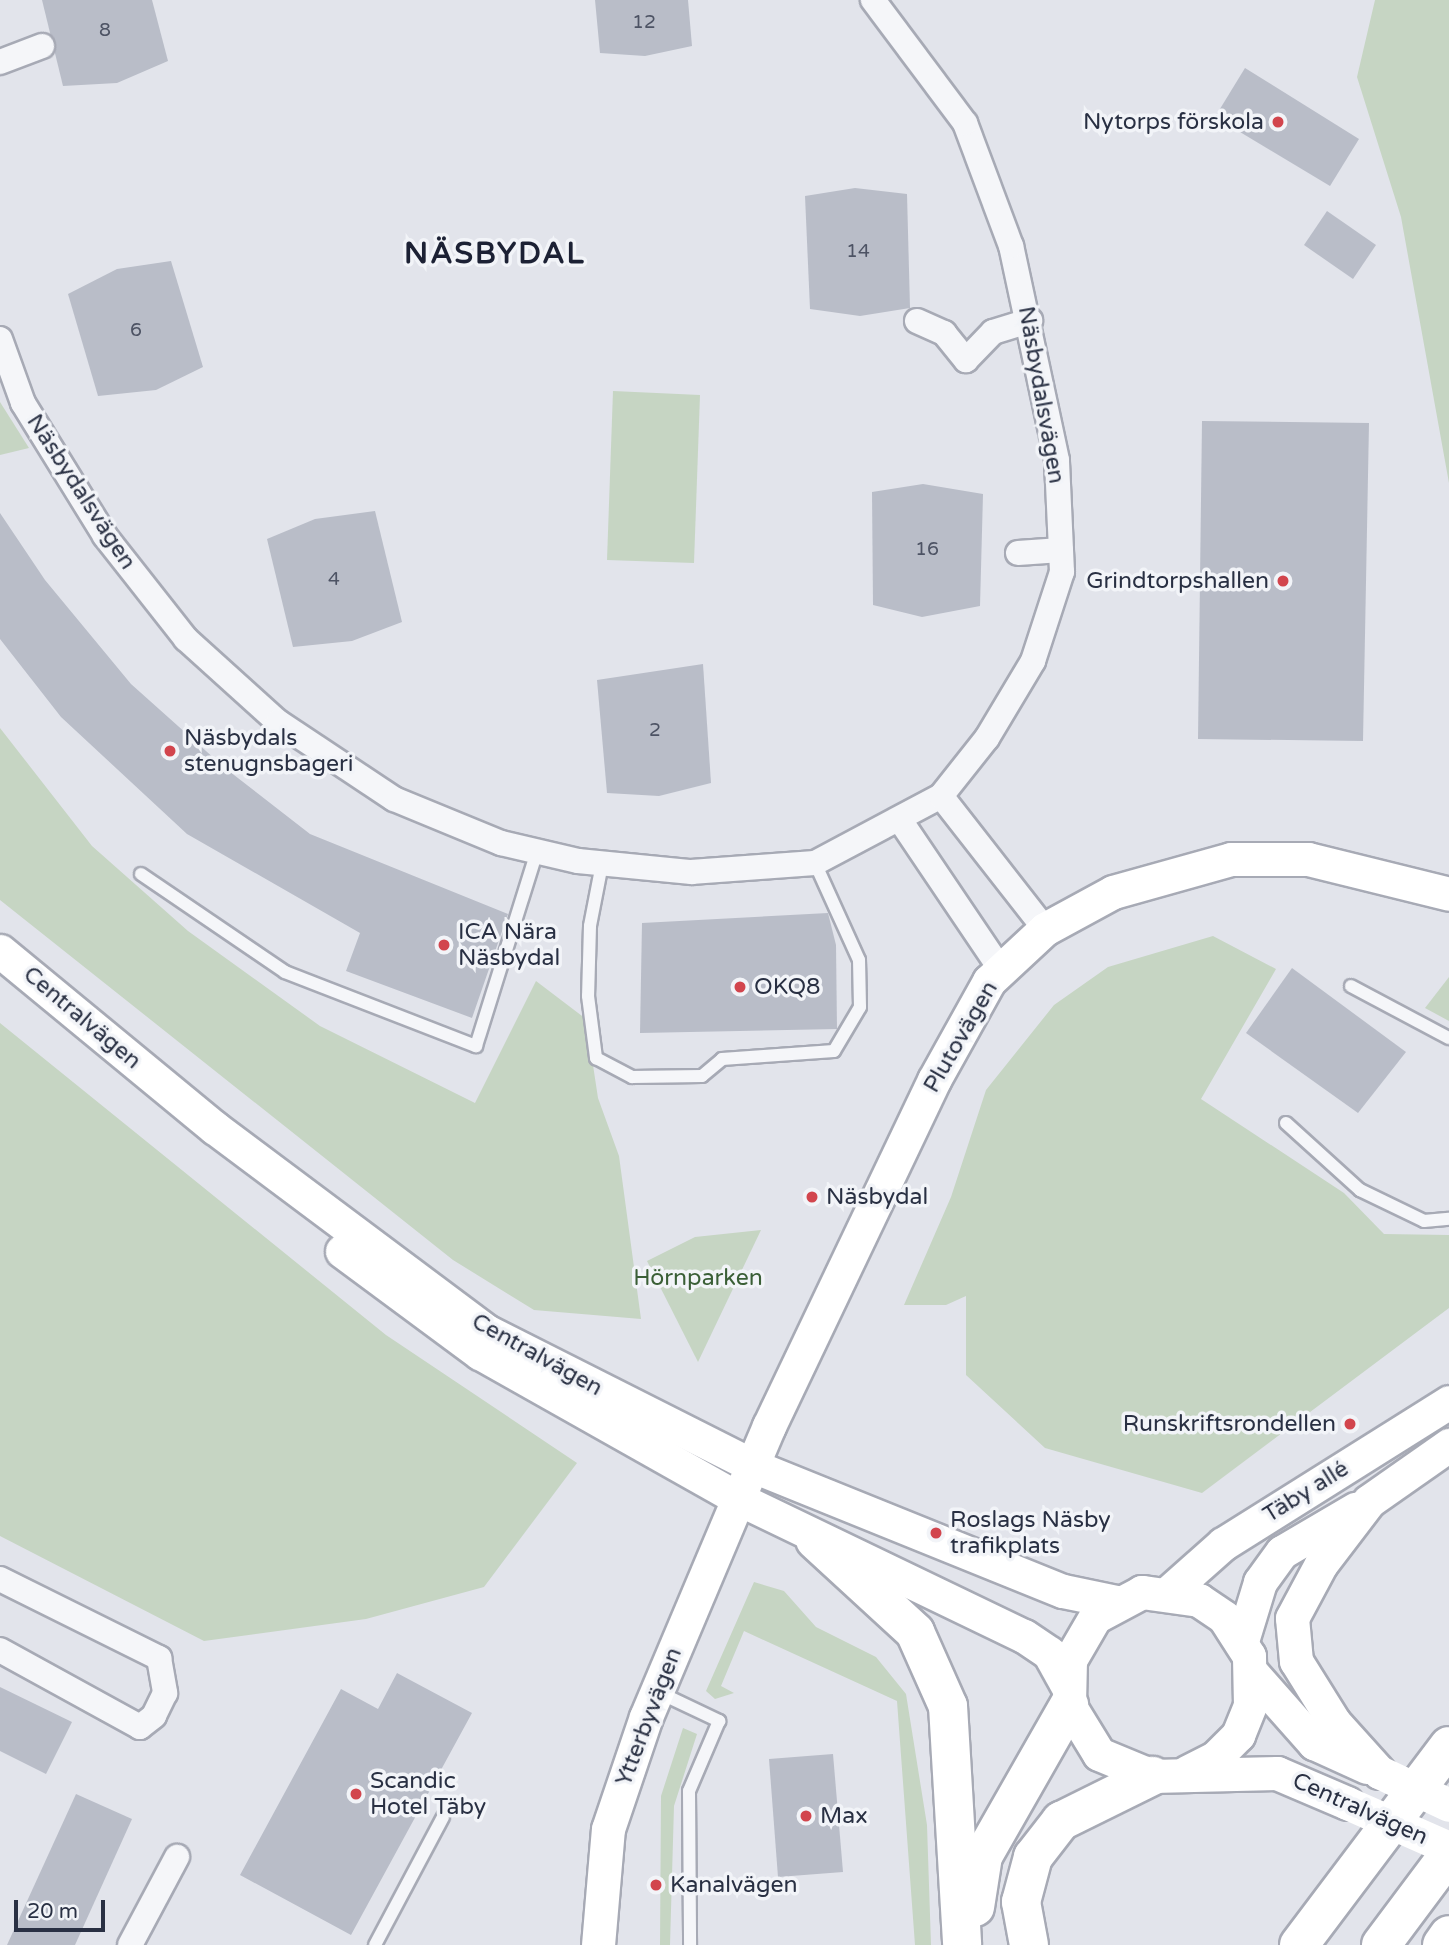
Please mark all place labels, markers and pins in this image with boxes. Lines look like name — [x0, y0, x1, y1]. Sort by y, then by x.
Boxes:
place label: Nytorps förskola — [1083, 108, 1264, 136]
marker: Nytorps förskola — [1270, 114, 1286, 130]
place label: Grindtorpshallen — [1086, 567, 1269, 595]
marker: Grindtorpshallen — [1275, 573, 1291, 589]
place label: Näsbydals stenugnsbageri — [184, 724, 354, 778]
marker: Näsbydals stenugnsbageri — [162, 743, 178, 759]
place label: ICA Nära Näsbydal — [458, 918, 560, 972]
marker: ICA Nära Näsbydal — [436, 937, 452, 953]
place label: OKQ8 — [754, 973, 821, 1001]
marker: OKQ8 — [732, 979, 748, 995]
place label: Näsbydal — [826, 1183, 928, 1211]
marker: Näsbydal — [804, 1189, 820, 1205]
place label: Runskriftsrondellen — [1123, 1410, 1336, 1438]
marker: Runskriftsrondellen — [1342, 1416, 1358, 1432]
place label: Roslags Näsby trafikplats — [950, 1506, 1111, 1560]
marker: Roslags Näsby trafikplats — [928, 1525, 944, 1541]
place label: Scandic Hotel Täby — [370, 1767, 486, 1821]
marker: Scandic Hotel Täby — [348, 1786, 364, 1802]
place label: Max — [820, 1802, 868, 1830]
marker: Max — [798, 1808, 814, 1824]
place label: Kanalvägen — [670, 1871, 798, 1899]
marker: Kanalvägen — [648, 1877, 664, 1893]

